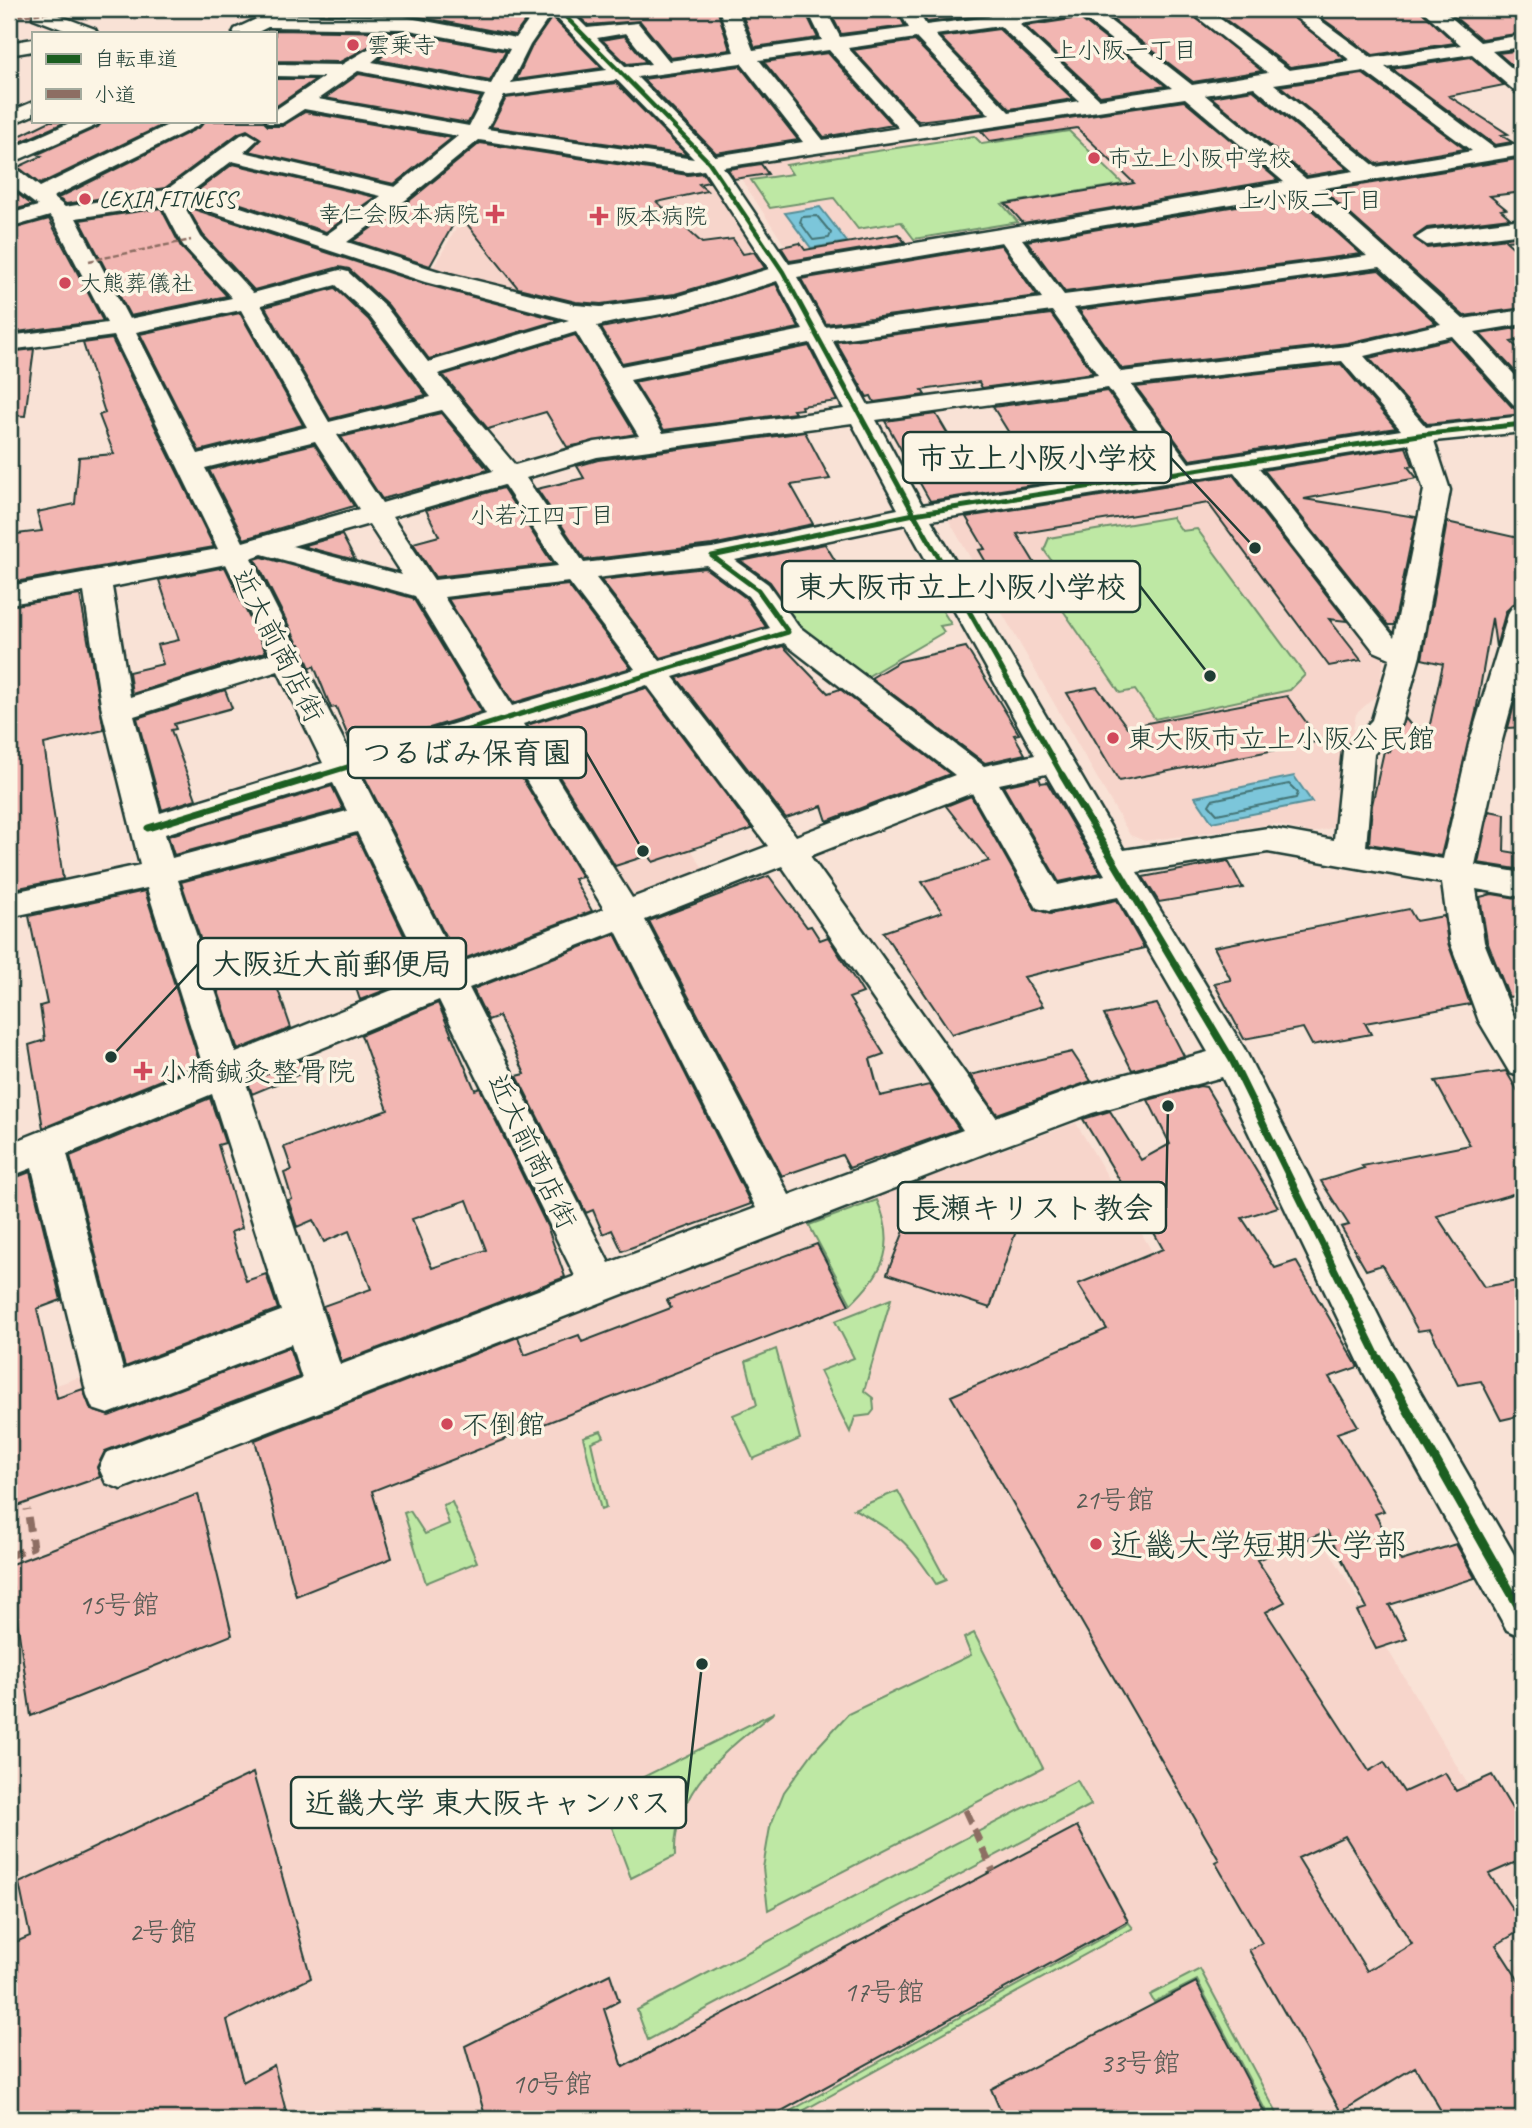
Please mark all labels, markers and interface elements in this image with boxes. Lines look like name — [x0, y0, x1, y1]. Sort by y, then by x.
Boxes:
place label: 雲乗寺 — [367, 31, 436, 60]
legend — [32, 32, 276, 122]
district label: 上小阪一丁目 — [1053, 35, 1197, 65]
marker: 雲乗寺 — [345, 37, 361, 53]
text: 自転車道 — [94, 46, 178, 72]
text: 小道 — [94, 82, 136, 108]
place label: 市立上小阪中学校 — [1108, 144, 1292, 173]
marker: 市立上小阪中学校 — [1086, 150, 1102, 166]
place label: LEXIA FITNESS — [99, 185, 241, 214]
district label: 上小阪二丁目 — [1238, 185, 1382, 215]
marker: LEXIA FITNESS — [77, 191, 93, 207]
place label: 幸仁会阪本病院 — [318, 200, 479, 229]
place label: 阪本病院 — [615, 202, 707, 231]
marker: 幸仁会阪本病院 — [485, 204, 505, 224]
marker: 阪本病院 — [589, 206, 609, 226]
place label: 大熊葬儀社 — [79, 269, 194, 298]
marker: 大熊葬儀社 — [57, 275, 73, 291]
callout: 市立上小阪小学校 — [903, 432, 1171, 483]
text: 市立上小阪小学校 — [917, 439, 1157, 477]
district label: 小若江四丁目 — [470, 500, 614, 530]
callout: 東大阪市立上小阪小学校 — [782, 561, 1140, 612]
street label: 近大前商店街 — [225, 562, 332, 728]
text: 東大阪市立上小阪小学校 — [796, 568, 1126, 606]
place label: 東大阪市立上小阪公民館 — [1127, 721, 1435, 756]
callout: つるばみ保育園 — [348, 727, 586, 778]
marker: 東大阪市立上小阪公民館 — [1105, 730, 1121, 746]
text: つるばみ保育園 — [362, 734, 572, 772]
callout: 大阪近大前郵便局 — [198, 938, 466, 989]
text: 大阪近大前郵便局 — [212, 945, 452, 983]
place label: 小橋鍼灸整骨院 — [159, 1054, 355, 1089]
marker: 小橋鍼灸整骨院 — [133, 1061, 153, 1081]
street label: 近大前商店街 — [480, 1068, 585, 1234]
callout: 長瀬キリスト教会 — [898, 1182, 1166, 1233]
text: 長瀬キリスト教会 — [911, 1189, 1153, 1227]
place label: 不倒館 — [461, 1407, 545, 1442]
marker: 不倒館 — [439, 1416, 455, 1432]
house number: 21号館 — [1073, 1482, 1155, 1517]
place label: 近畿大学短期大学部 — [1110, 1524, 1407, 1566]
marker: 近畿大学短期大学部 — [1088, 1536, 1104, 1552]
house number: 15号館 — [78, 1587, 160, 1622]
callout: 近畿大学 東大阪キャンパス — [291, 1777, 686, 1828]
text: 近畿大学 東大阪キャンパス — [305, 1784, 671, 1822]
house number: 2号館 — [129, 1914, 197, 1949]
house number: 17号館 — [843, 1974, 925, 2009]
house number: 33号館 — [1099, 2045, 1181, 2080]
house number: 10号館 — [511, 2066, 593, 2101]

